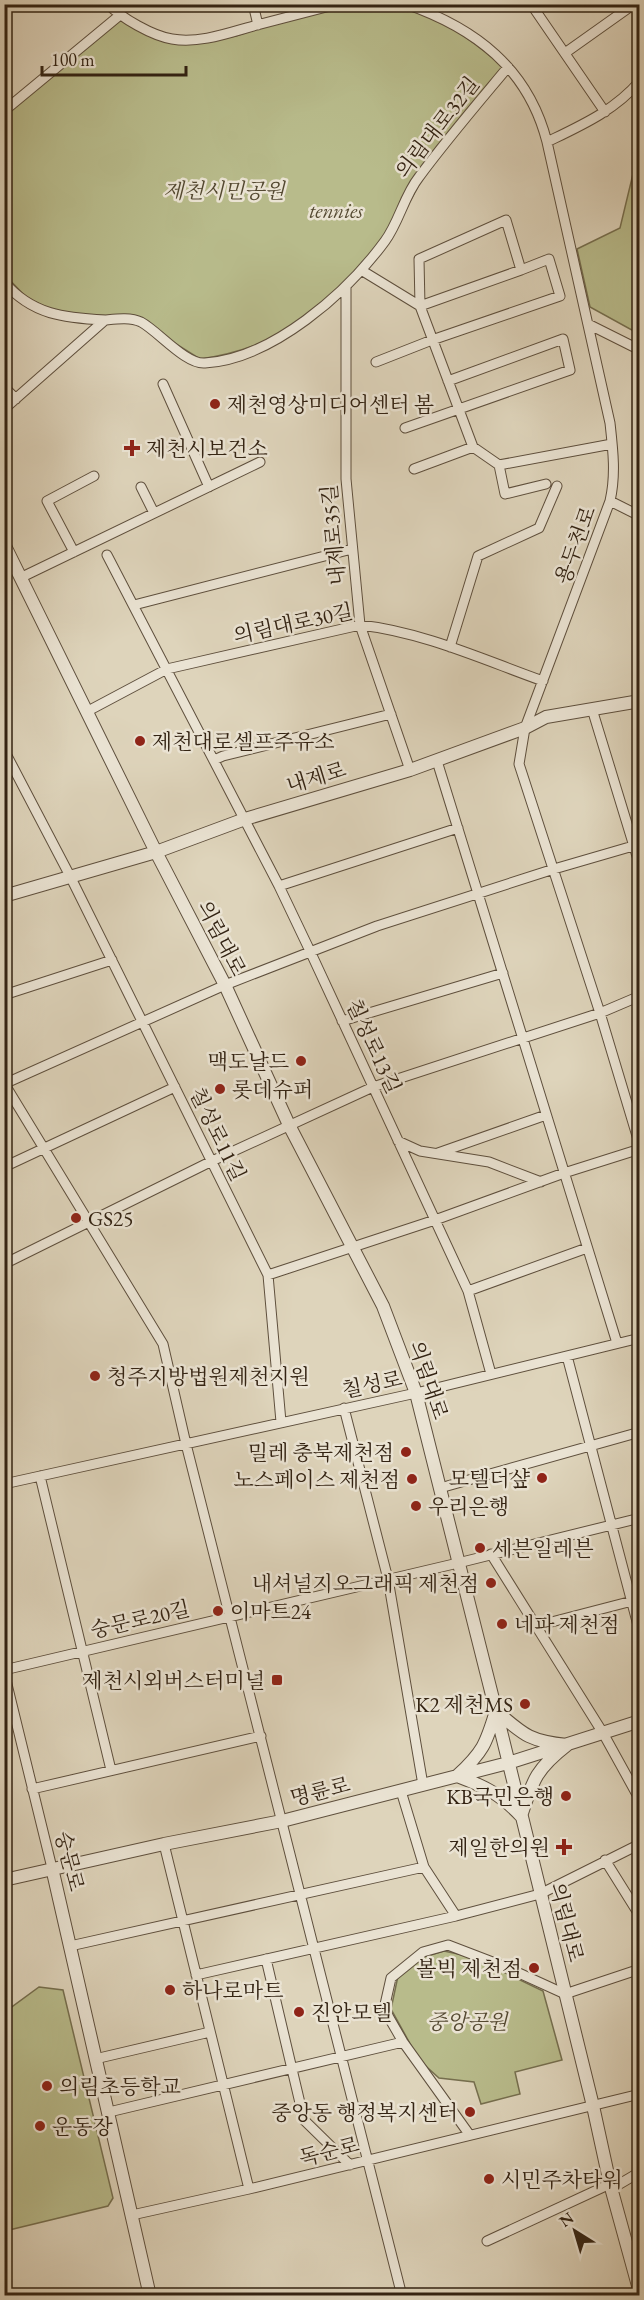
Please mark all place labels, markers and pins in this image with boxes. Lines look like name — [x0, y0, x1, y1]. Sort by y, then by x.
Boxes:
place label: 제천영상미디어센터 봄 — [227, 391, 434, 418]
marker: 제천영상미디어센터 봄 — [208, 397, 222, 411]
place label: 제천시보건소 — [146, 435, 268, 462]
marker: 제천시보건소 — [123, 439, 141, 457]
place label: 제천대로셀프주유소 — [152, 728, 335, 755]
marker: 제천대로셀프주유소 — [133, 734, 147, 748]
place label: 맥도날드 — [208, 1048, 289, 1075]
marker: 맥도날드 — [294, 1054, 308, 1068]
place label: 롯데슈퍼 — [232, 1076, 313, 1103]
marker: 롯데슈퍼 — [213, 1082, 227, 1096]
place label: GS25 — [88, 1205, 133, 1232]
marker: GS25 — [69, 1211, 83, 1225]
place label: 청주지방법원제천지원 — [107, 1363, 310, 1390]
marker: 청주지방법원제천지원 — [88, 1369, 102, 1383]
place label: 밀레 충북제천점 — [248, 1439, 394, 1466]
marker: 밀레 충북제천점 — [399, 1445, 413, 1459]
place label: 모텔더샾 — [449, 1465, 531, 1492]
place label: 노스페이스 제천점 — [234, 1466, 400, 1493]
marker: 모텔더샾 — [535, 1471, 549, 1485]
marker: 노스페이스 제천점 — [405, 1472, 419, 1486]
place label: 우리은행 — [428, 1493, 509, 1520]
marker: 우리은행 — [409, 1499, 423, 1513]
place label: 세븐일레븐 — [492, 1535, 593, 1562]
marker: 세븐일레븐 — [473, 1541, 487, 1555]
place label: 내셔널지오그래픽 제천점 — [252, 1570, 479, 1597]
marker: 내셔널지오그래픽 제천점 — [484, 1576, 498, 1590]
place label: 이마트24 — [230, 1598, 312, 1625]
marker: 이마트24 — [211, 1604, 225, 1618]
place label: 네파 제천점 — [514, 1611, 620, 1638]
marker: 네파 제천점 — [495, 1617, 509, 1631]
place label: 제천시외버스터미널 — [82, 1667, 265, 1694]
marker: 제천시외버스터미널 — [270, 1673, 284, 1687]
place label: K2 제천MS — [415, 1691, 513, 1718]
marker: K2 제천MS — [518, 1697, 532, 1711]
place label: KB국민은행 — [446, 1783, 554, 1810]
marker: KB국민은행 — [559, 1789, 573, 1803]
place label: 제일한의원 — [449, 1834, 550, 1861]
marker: 제일한의원 — [555, 1838, 573, 1856]
place label: 볼빅 제천점 — [416, 1955, 522, 1982]
marker: 볼빅 제천점 — [527, 1961, 541, 1975]
place label: 하나로마트 — [182, 1977, 283, 2004]
marker: 하나로마트 — [163, 1983, 177, 1997]
place label: 진안모텔 — [311, 1999, 392, 2026]
marker: 진안모텔 — [292, 2005, 306, 2019]
place label: 의림초등학교 — [59, 2073, 181, 2100]
marker: 의림초등학교 — [40, 2079, 54, 2093]
place label: 중앙동 행정복지센터 — [271, 2099, 458, 2126]
marker: 중앙동 행정복지센터 — [463, 2105, 477, 2119]
place label: 운동장 — [52, 2113, 114, 2140]
marker: 운동장 — [33, 2119, 47, 2133]
place label: 시민주차타워 — [501, 2166, 623, 2193]
marker: 시민주차타워 — [482, 2172, 496, 2186]

